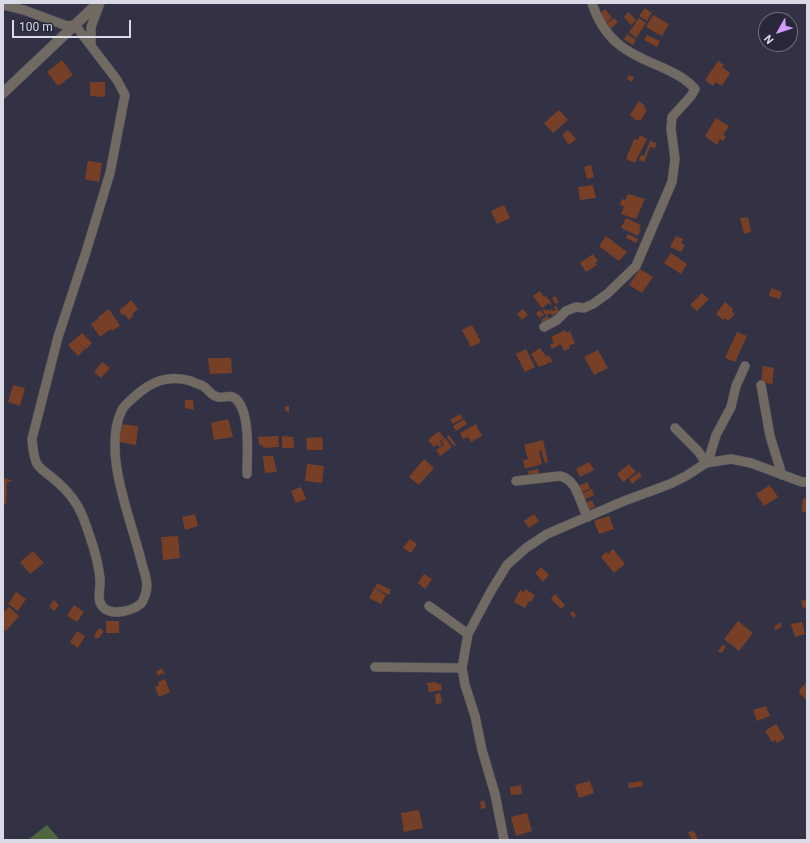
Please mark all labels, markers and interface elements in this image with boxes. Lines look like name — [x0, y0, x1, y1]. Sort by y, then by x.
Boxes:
scale bar — [14, 12, 133, 38]
north arrow — [758, 12, 798, 52]
text: 100 m — [19, 20, 53, 34]
text: N — [762, 32, 777, 46]

